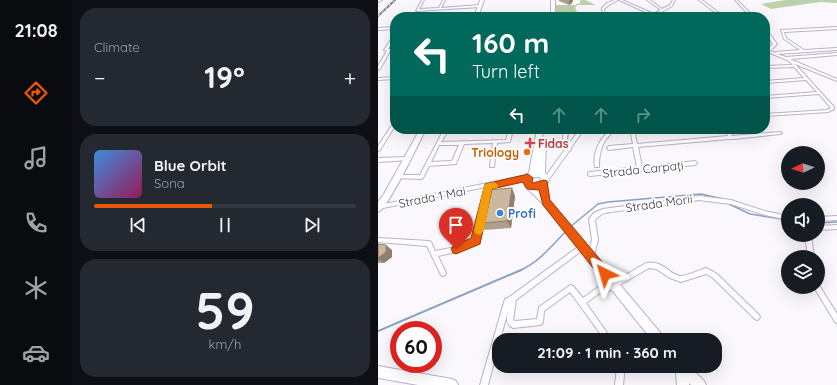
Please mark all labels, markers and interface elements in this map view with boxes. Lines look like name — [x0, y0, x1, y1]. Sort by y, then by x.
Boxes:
text: 21:08 — [14, 19, 58, 42]
text: 160 m — [472, 25, 549, 60]
icon: left — [406, 28, 458, 80]
text: Climate — [94, 39, 140, 55]
text: 19° — [204, 58, 245, 96]
text: Turn left — [472, 60, 540, 83]
text: − — [94, 64, 105, 92]
text: + — [344, 64, 356, 92]
icon: directions — [22, 79, 50, 107]
icon: left — [506, 104, 528, 126]
icon: ahead — [548, 104, 570, 126]
icon: ahead — [590, 104, 612, 126]
icon: right — [632, 104, 654, 126]
place label: Fidas — [538, 136, 569, 151]
marker: Fidas — [525, 138, 535, 148]
icon: music — [22, 144, 50, 172]
place label: Triology — [471, 145, 519, 160]
north arrow — [781, 146, 825, 190]
map controls — [781, 146, 825, 294]
marker: Triology — [522, 147, 532, 157]
text: Blue Orbit — [154, 156, 227, 175]
street label: Strada Carpați — [602, 157, 684, 181]
text: Sona — [154, 175, 185, 191]
street label: Strada 1 Mai — [397, 183, 467, 211]
street label: Strada Morii — [625, 191, 693, 215]
button: sound — [781, 198, 825, 242]
place label: Profi — [508, 206, 536, 221]
pin — [439, 208, 473, 249]
marker: Profi — [495, 208, 505, 218]
icon: phone — [22, 209, 50, 237]
icon: previous — [127, 214, 149, 236]
icon: pause — [214, 214, 236, 236]
icon: next — [301, 214, 323, 236]
icon: arrive — [445, 214, 467, 236]
button: layers — [781, 250, 825, 294]
position arrow — [584, 253, 626, 295]
icon: climate — [22, 274, 50, 302]
text: 59 — [195, 277, 255, 342]
speed limit sign: 60 — [390, 321, 442, 373]
text: km/h — [209, 336, 241, 352]
icon: car — [22, 339, 50, 367]
text: 21:09 · 1 min · 360 m — [537, 343, 677, 362]

